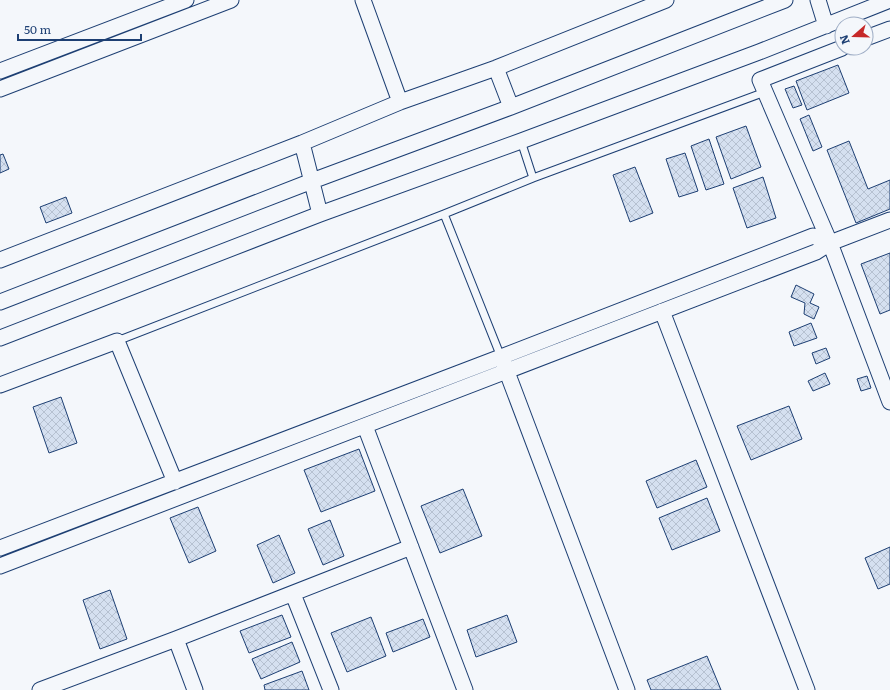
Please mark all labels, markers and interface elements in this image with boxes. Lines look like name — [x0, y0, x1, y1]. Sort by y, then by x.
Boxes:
scale bar — [18, 16, 141, 42]
north arrow — [834, 16, 874, 56]
text: 50 m — [24, 20, 51, 38]
text: N — [835, 33, 853, 47]

